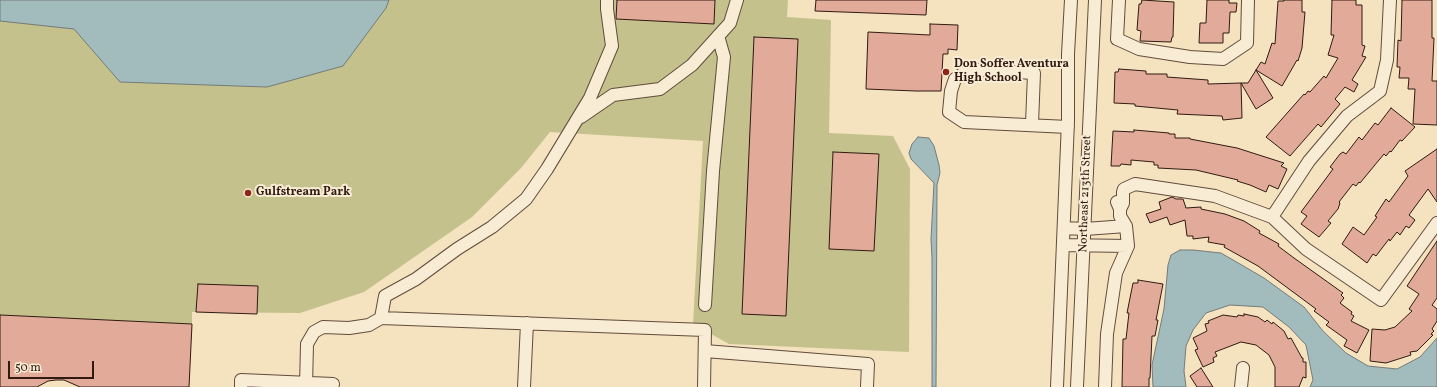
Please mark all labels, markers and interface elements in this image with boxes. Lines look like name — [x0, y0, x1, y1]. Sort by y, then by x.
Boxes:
place label: Don Soffer Aventura High School — [954, 58, 1069, 86]
marker: Don Soffer Aventura High School — [941, 67, 951, 77]
street label: Northeast 213th Street — [1077, 135, 1095, 253]
place label: Gulfstream Park — [256, 186, 350, 200]
marker: Gulfstream Park — [243, 188, 253, 198]
scale bar — [10, 353, 96, 379]
text: 50 m — [15, 360, 41, 376]

